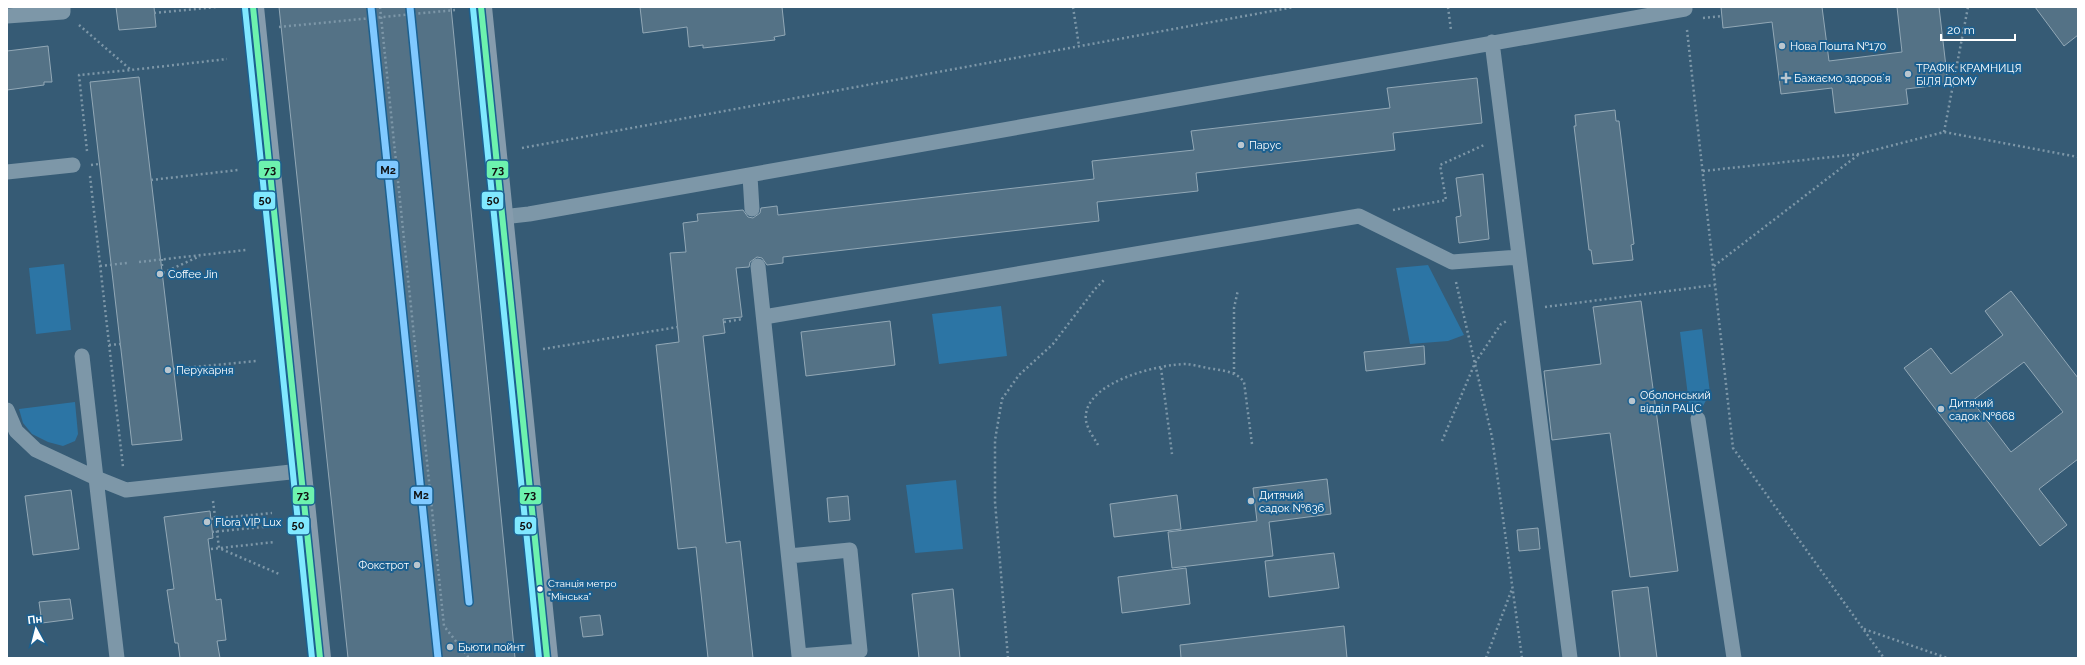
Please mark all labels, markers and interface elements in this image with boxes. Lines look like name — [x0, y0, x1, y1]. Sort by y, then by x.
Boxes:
scale bar — [1941, 16, 2015, 42]
text: 20 m — [1947, 23, 1975, 37]
place label: Нова Пошта №170 — [1790, 40, 1886, 53]
marker: Нова Пошта №170 — [1777, 41, 1787, 51]
place label: ТРАФІК. КРАМНИЦЯ БІЛЯ ДОМУ — [1916, 62, 2022, 88]
marker: ТРАФІК. КРАМНИЦЯ БІЛЯ ДОМУ — [1903, 69, 1913, 79]
place label: Бажаємо здоровʼя — [1794, 72, 1890, 85]
marker: Бажаємо здоровʼя — [1781, 73, 1791, 83]
place label: Парус — [1249, 139, 1281, 152]
marker: Парус — [1236, 140, 1246, 150]
line badge: 73 — [258, 160, 281, 179]
line badge: M2 — [376, 160, 399, 179]
line badge: 73 — [486, 160, 509, 179]
text: 73 — [264, 164, 276, 177]
text: M2 — [380, 164, 396, 177]
text: 73 — [492, 164, 504, 177]
line badge: 50 — [253, 191, 276, 210]
line badge: 50 — [481, 191, 504, 210]
text: 50 — [259, 194, 272, 207]
text: 50 — [487, 194, 500, 207]
place label: Coffee Jin — [168, 268, 218, 281]
marker: Coffee Jin — [155, 269, 165, 279]
place label: Перукарня — [176, 364, 233, 377]
marker: Перукарня — [163, 365, 173, 375]
place label: Оболонський відділ РАЦС — [1640, 389, 1711, 415]
marker: Оболонський відділ РАЦС — [1627, 396, 1637, 406]
place label: Дитячий садок №668 — [1949, 397, 2015, 423]
marker: Дитячий садок №668 — [1936, 404, 1946, 414]
line badge: 73 — [292, 486, 315, 505]
line badge: M2 — [410, 486, 433, 505]
line badge: 73 — [519, 486, 542, 505]
text: 73 — [297, 489, 309, 502]
text: M2 — [413, 489, 429, 502]
text: 73 — [524, 489, 536, 502]
place label: Дитячий садок №636 — [1259, 489, 1325, 515]
marker: Дитячий садок №636 — [1246, 496, 1256, 506]
place label: Flora VIP Lux — [215, 516, 282, 529]
line badge: 50 — [287, 516, 310, 535]
line badge: 50 — [514, 516, 537, 535]
marker: Flora VIP Lux — [202, 517, 212, 527]
text: 50 — [292, 519, 305, 532]
text: 50 — [520, 519, 533, 532]
place label: Фокстрот — [358, 559, 410, 572]
marker: Фокстрот — [412, 560, 422, 570]
place label: Станція метро "Мінська" — [548, 578, 616, 602]
marker: Станція метро "Мінська" — [535, 584, 545, 594]
north arrow — [16, 609, 56, 649]
text: Пн — [27, 612, 43, 627]
place label: Бьюти пойнт — [458, 641, 525, 654]
marker: Бьюти пойнт — [445, 642, 455, 652]

